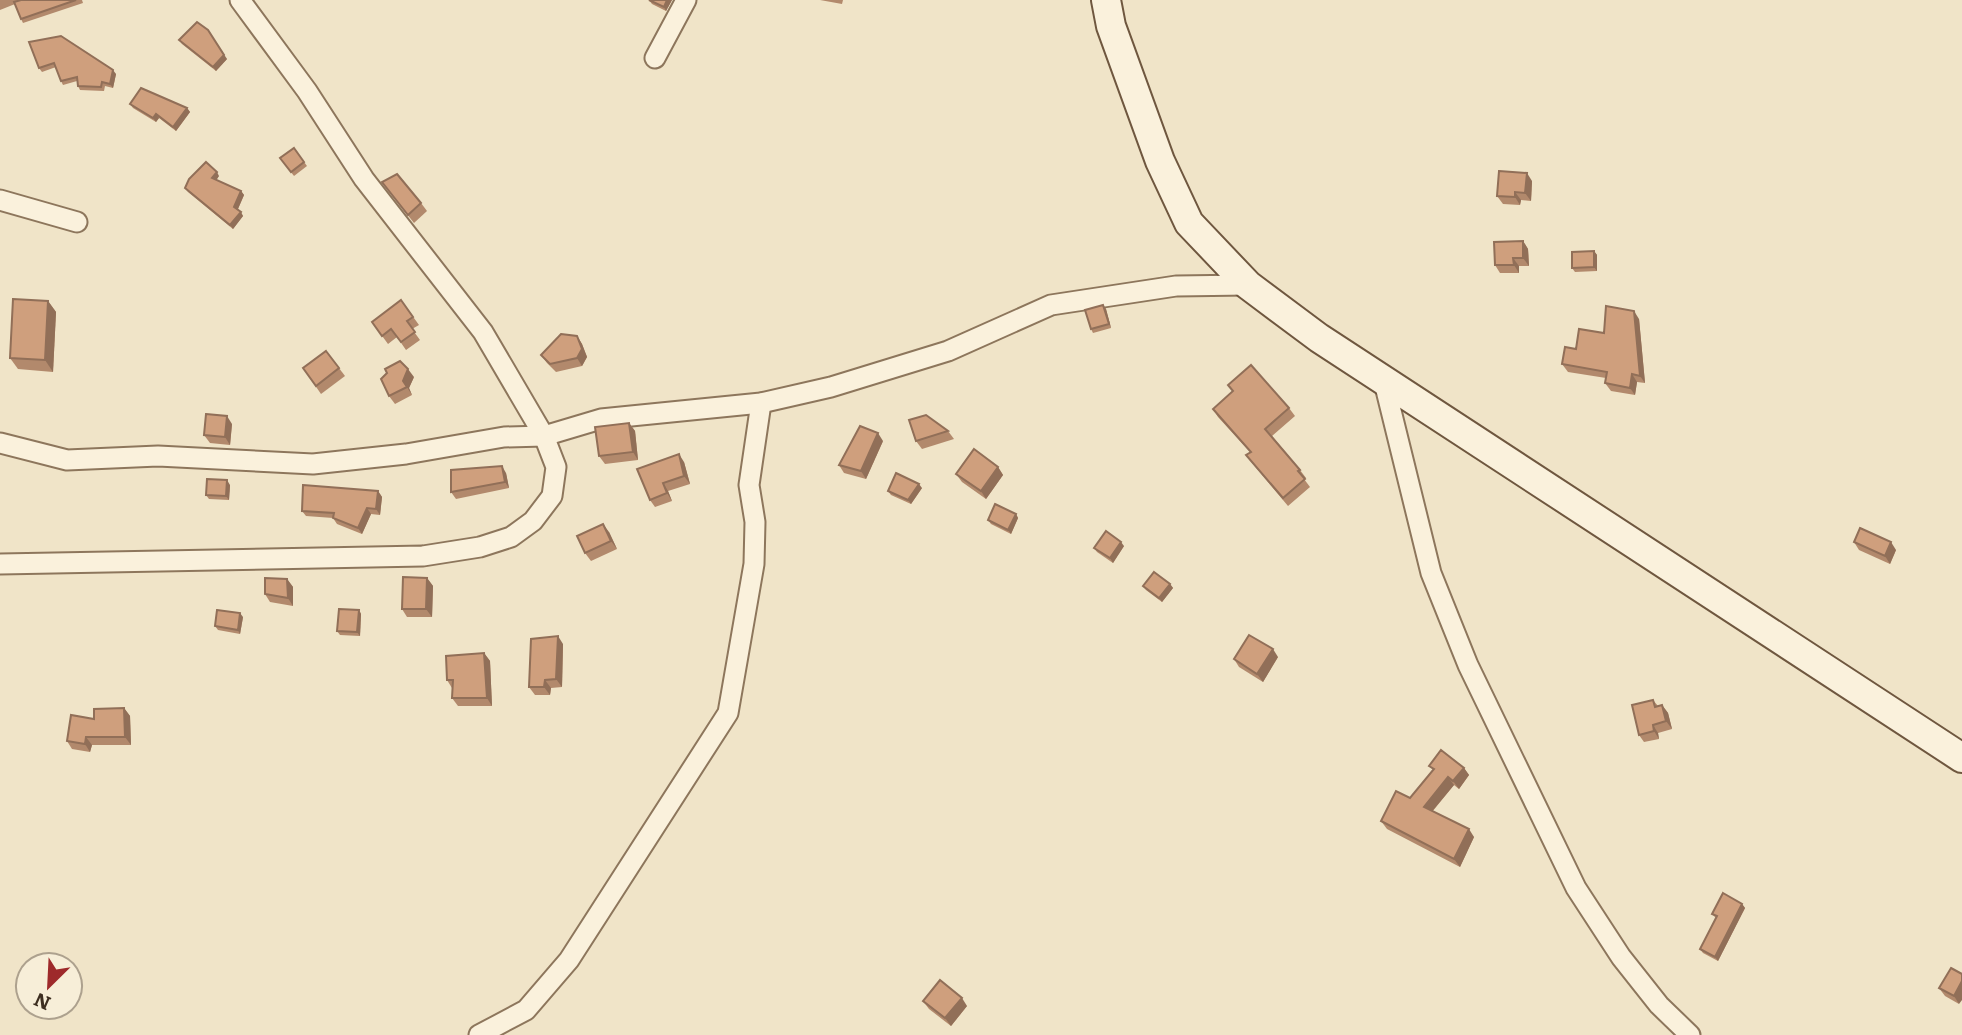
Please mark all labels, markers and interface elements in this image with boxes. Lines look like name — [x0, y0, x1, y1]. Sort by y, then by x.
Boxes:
north arrow — [14, 951, 84, 1021]
text: N — [29, 986, 55, 1018]

